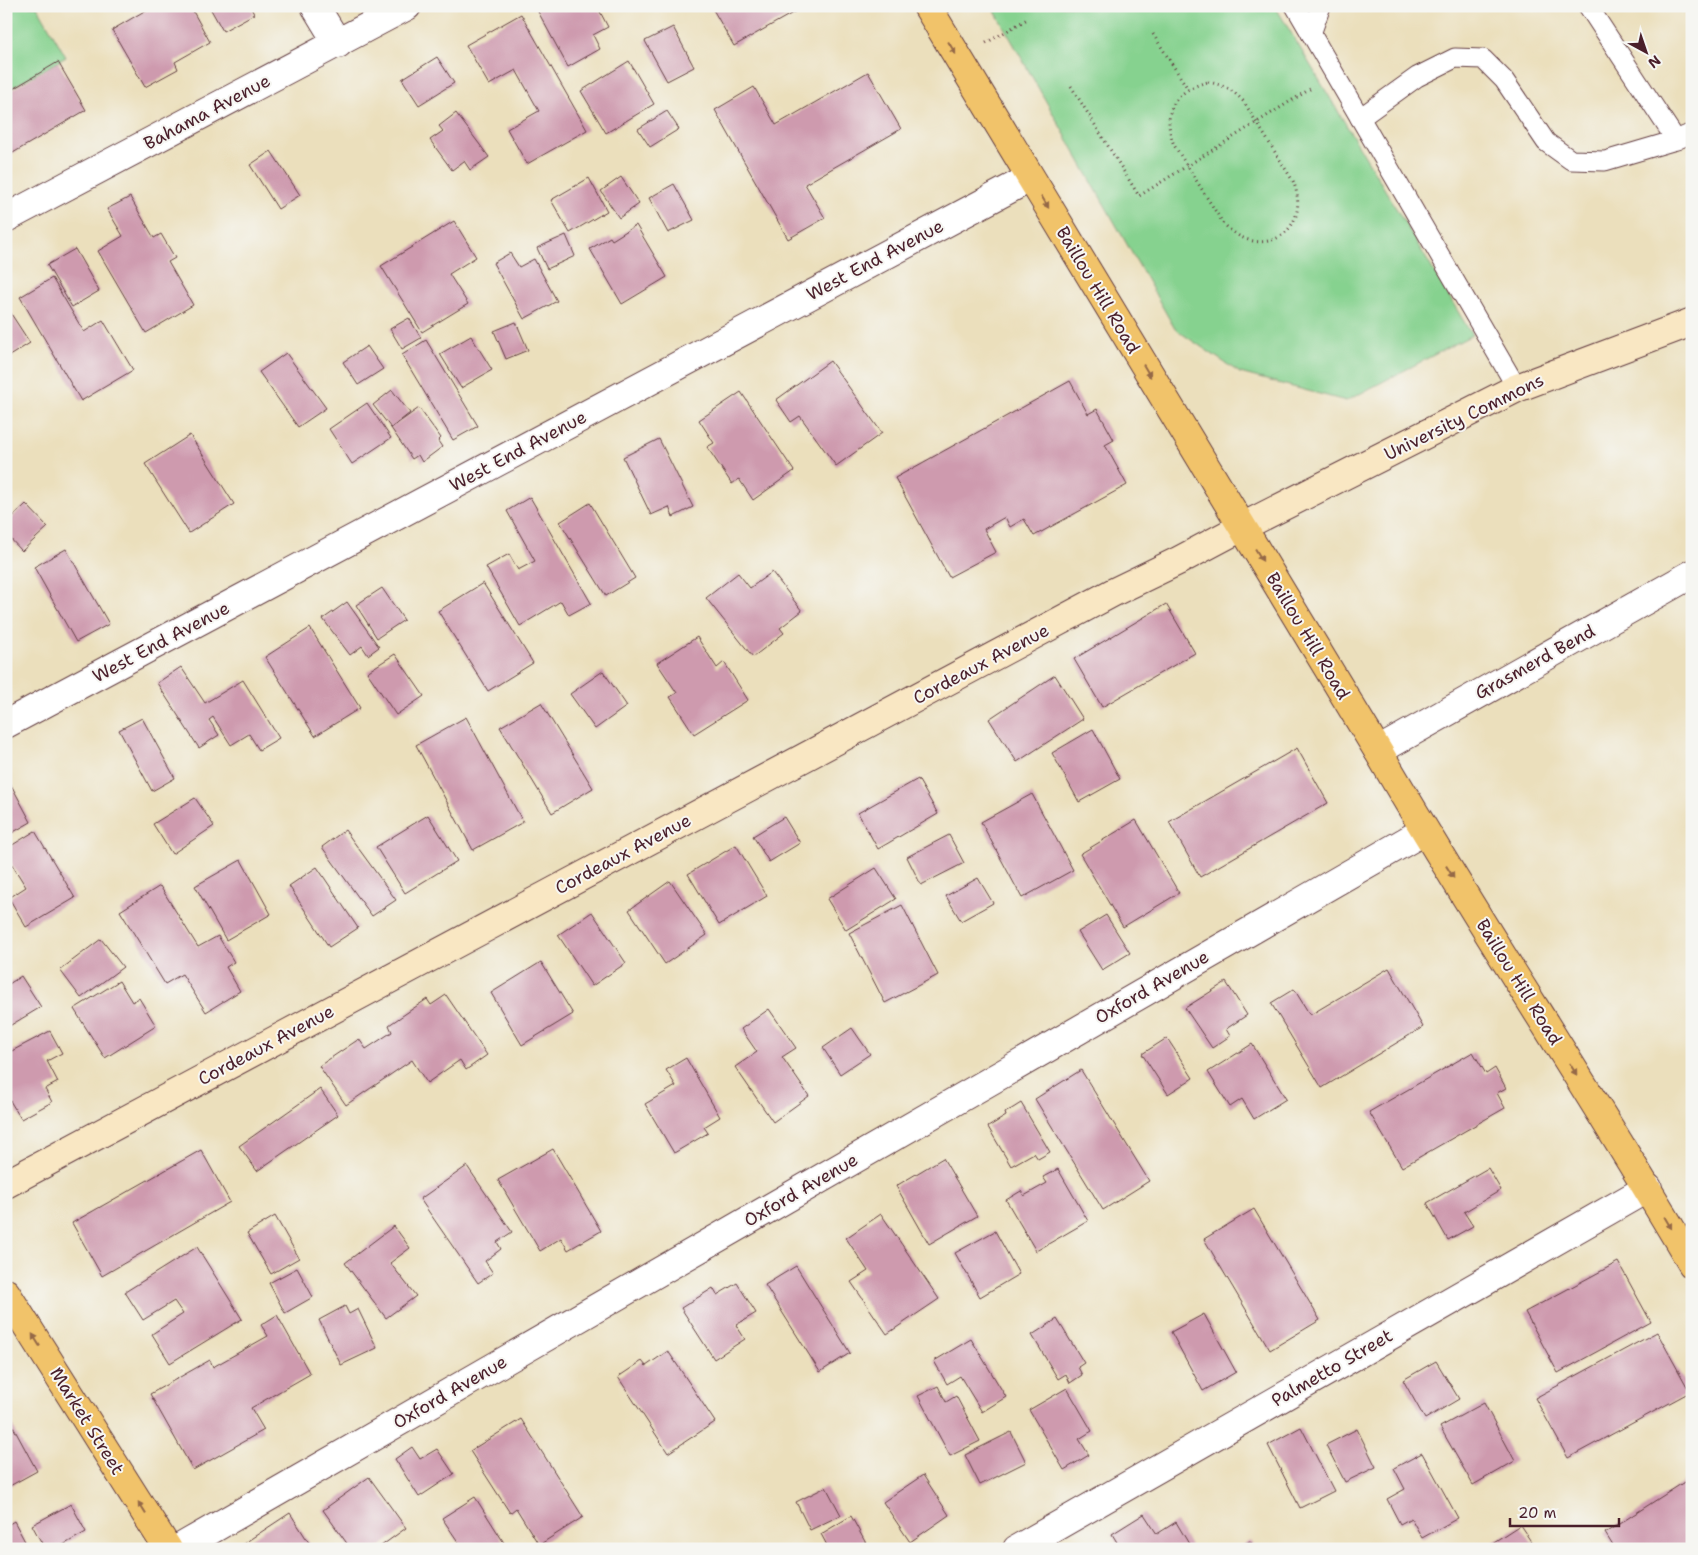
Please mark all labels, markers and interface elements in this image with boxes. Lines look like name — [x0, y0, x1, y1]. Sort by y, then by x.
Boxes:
north arrow — [1620, 28, 1670, 78]
one-way arrow — [948, 41, 957, 55]
text: N — [1644, 51, 1664, 72]
street label: Bahama Avenue — [140, 69, 274, 155]
one-way arrow — [1040, 196, 1049, 209]
street label: West End Avenue — [802, 214, 948, 306]
street label: Baillou Hill Road — [1050, 222, 1146, 358]
one-way arrow — [1142, 365, 1152, 378]
street label: University Commons — [1380, 368, 1548, 466]
street label: West End Avenue — [445, 405, 591, 497]
one-way arrow — [1254, 548, 1263, 561]
street label: Baillou Hill Road — [1260, 568, 1356, 704]
street label: West End Avenue — [88, 596, 234, 688]
street label: Cordeaux Avenue — [909, 618, 1053, 710]
street label: Grasmerd Bend — [1470, 619, 1600, 705]
street label: Cordeaux Avenue — [551, 808, 695, 900]
one-way arrow — [1445, 866, 1455, 879]
street label: Baillou Hill Road — [1471, 914, 1567, 1050]
street label: Oxford Avenue — [1091, 945, 1213, 1029]
street label: Cordeaux Avenue — [194, 999, 338, 1091]
one-way arrow — [1569, 1063, 1578, 1076]
street label: Oxford Avenue — [740, 1148, 862, 1232]
one-way arrow — [1663, 1216, 1672, 1229]
street label: Palmetto Street — [1267, 1323, 1397, 1412]
one-way arrow — [32, 1334, 41, 1347]
street label: Oxford Avenue — [389, 1350, 511, 1434]
street label: Market Street — [44, 1363, 130, 1479]
scale bar — [1510, 1495, 1619, 1527]
one-way arrow — [137, 1501, 146, 1514]
text: 20 m — [1518, 1503, 1557, 1523]

